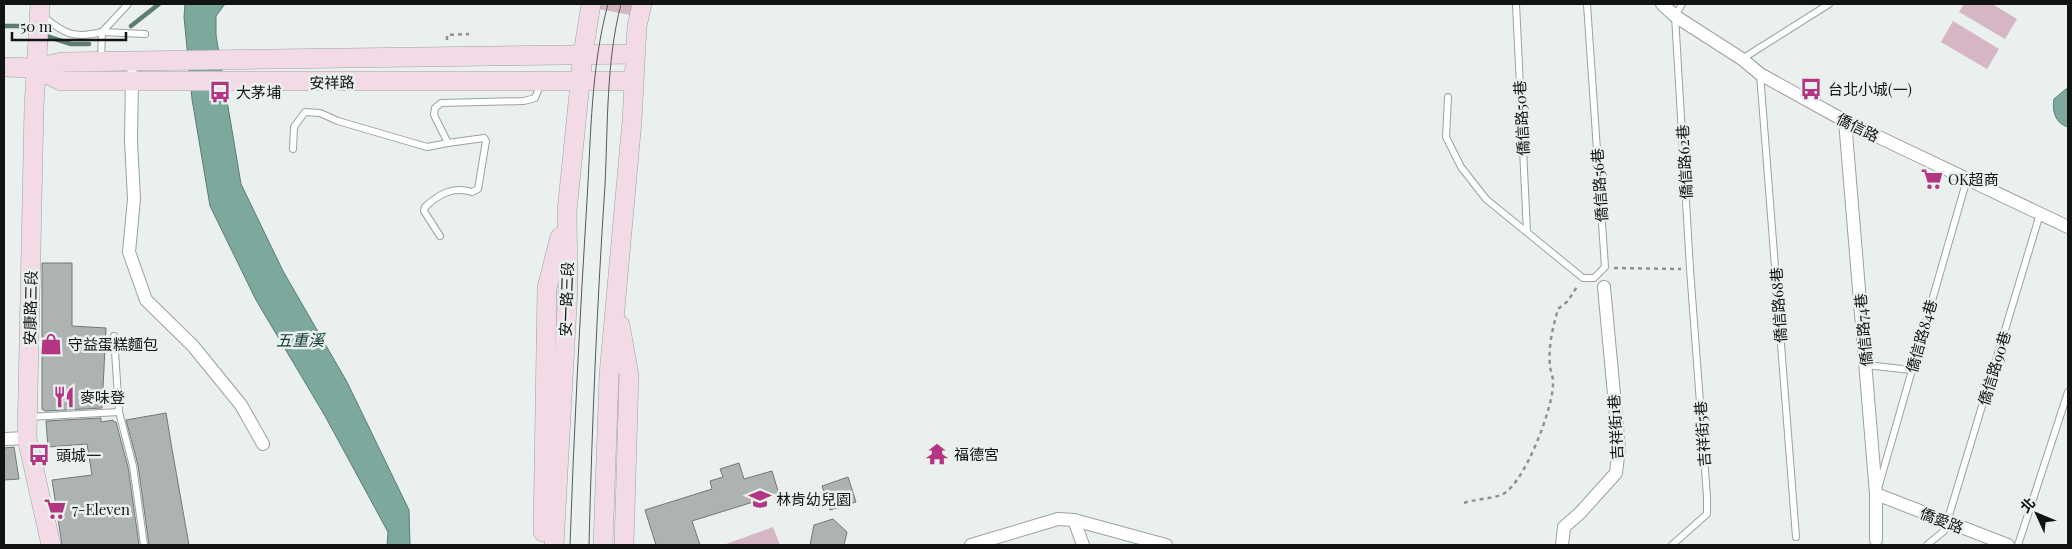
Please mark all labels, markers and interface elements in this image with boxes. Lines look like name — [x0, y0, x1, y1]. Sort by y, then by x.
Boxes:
scale bar — [12, 10, 126, 42]
text: 50 m — [20, 16, 53, 36]
street label: 安祥路 — [309, 72, 355, 92]
bus stop icon: 台北小城(一) — [1798, 76, 1824, 102]
bus stop icon: 大茅埔 — [207, 79, 233, 105]
place label: 台北小城(一) — [1828, 79, 1912, 99]
street label: 僑信路50巷 — [1509, 80, 1533, 156]
place label: 大茅埔 — [236, 82, 281, 102]
street label: 僑信路 — [1833, 108, 1883, 146]
street label: 僑信路62巷 — [1672, 124, 1696, 200]
street label: 僑信路56巷 — [1586, 147, 1612, 223]
supermarket icon: OK超商 — [1919, 166, 1945, 192]
place label: OK超商 — [1948, 169, 1999, 189]
street label: 安一路三段 — [555, 261, 577, 337]
street label: 僑信路68巷 — [1765, 267, 1791, 343]
street label: 安康路三段 — [19, 270, 41, 346]
street label: 僑信路74巷 — [1850, 293, 1876, 367]
street label: 僑信路84巷 — [1901, 297, 1941, 375]
street label: 僑信路90巷 — [1973, 328, 2015, 408]
water label: 五重溪 — [276, 329, 326, 350]
shop icon: 守益蛋糕麵包 — [38, 331, 64, 357]
place label: 守益蛋糕麵包 — [68, 334, 158, 354]
restaurant icon: 麥味登 — [51, 384, 77, 410]
place label: 麥味登 — [80, 387, 125, 407]
street label: 吉祥街1巷 — [1603, 394, 1627, 460]
street label: 吉祥街5巷 — [1690, 400, 1714, 468]
temple icon: 福德宮 — [924, 441, 950, 467]
bus stop icon: 頭城一 — [26, 442, 52, 468]
place label: 福德宮 — [954, 444, 999, 464]
place label: 頭城一 — [56, 445, 101, 465]
school or university icon: 林肯幼兒園 — [747, 486, 773, 512]
place label: 林肯幼兒園 — [776, 489, 851, 509]
north arrow — [2012, 489, 2062, 539]
text: 北 — [2016, 493, 2039, 516]
supermarket icon: 7-Eleven — [42, 496, 68, 522]
place label: 7-Eleven — [72, 499, 130, 519]
street label: 僑愛路 — [1917, 503, 1967, 537]

